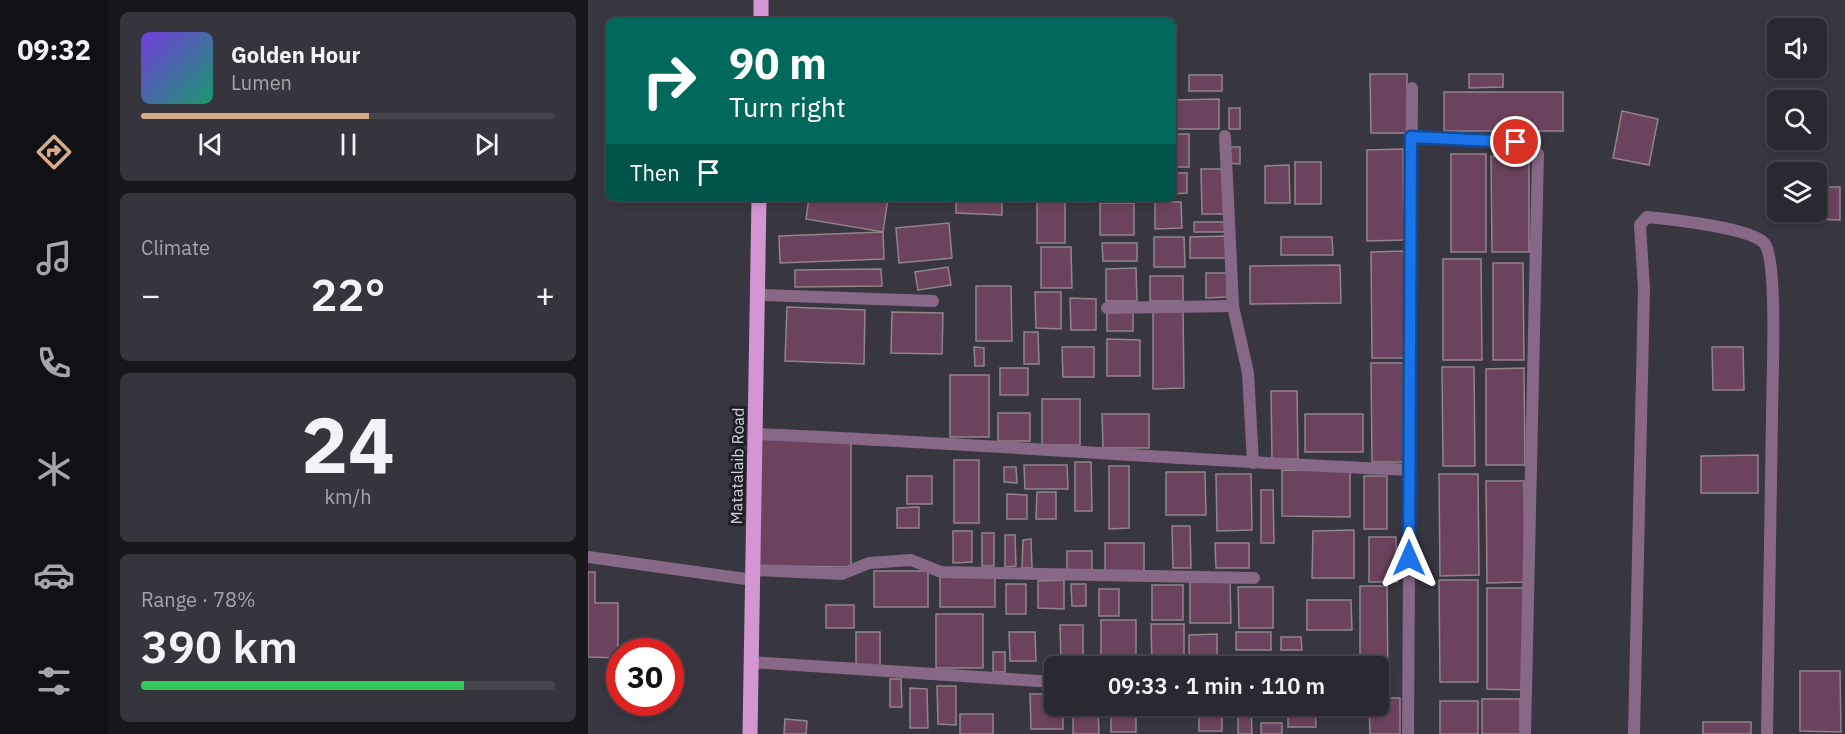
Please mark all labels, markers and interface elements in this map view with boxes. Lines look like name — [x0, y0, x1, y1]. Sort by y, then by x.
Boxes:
map controls — [1767, 18, 1827, 222]
button: sound — [1767, 18, 1827, 78]
text: 09:32 — [17, 32, 91, 67]
text: 90 m — [729, 36, 827, 91]
text: Golden Hour — [231, 40, 360, 69]
icon: right — [630, 42, 708, 120]
text: Lumen — [231, 69, 292, 96]
text: Turn right — [729, 89, 846, 124]
button: search — [1767, 90, 1827, 150]
pin — [1490, 116, 1541, 167]
icon: arrive — [1499, 125, 1532, 158]
icon: previous — [194, 128, 227, 161]
icon: pause — [332, 128, 365, 161]
icon: next — [470, 128, 503, 161]
icon: directions — [33, 131, 75, 173]
icon: arrive — [692, 156, 725, 189]
text: Then — [630, 158, 680, 187]
button: layers — [1767, 162, 1827, 222]
text: Climate — [141, 234, 210, 261]
icon: music — [33, 237, 75, 279]
text: 22° — [310, 265, 386, 323]
text: − — [141, 273, 161, 316]
text: + — [535, 273, 555, 316]
icon: phone — [33, 342, 75, 384]
text: 24 — [301, 393, 395, 494]
street label: Matatalaib Road — [726, 408, 748, 524]
icon: climate — [33, 448, 75, 490]
text: km/h — [324, 483, 372, 510]
position arrow — [1377, 526, 1441, 590]
icon: car — [33, 554, 75, 596]
text: Range · 78% — [141, 586, 256, 613]
text: 390 km — [141, 617, 298, 675]
speed limit sign: 30 — [606, 638, 684, 716]
icon: filters — [33, 660, 75, 702]
text: 09:33 · 1 min · 110 m — [1108, 671, 1325, 700]

